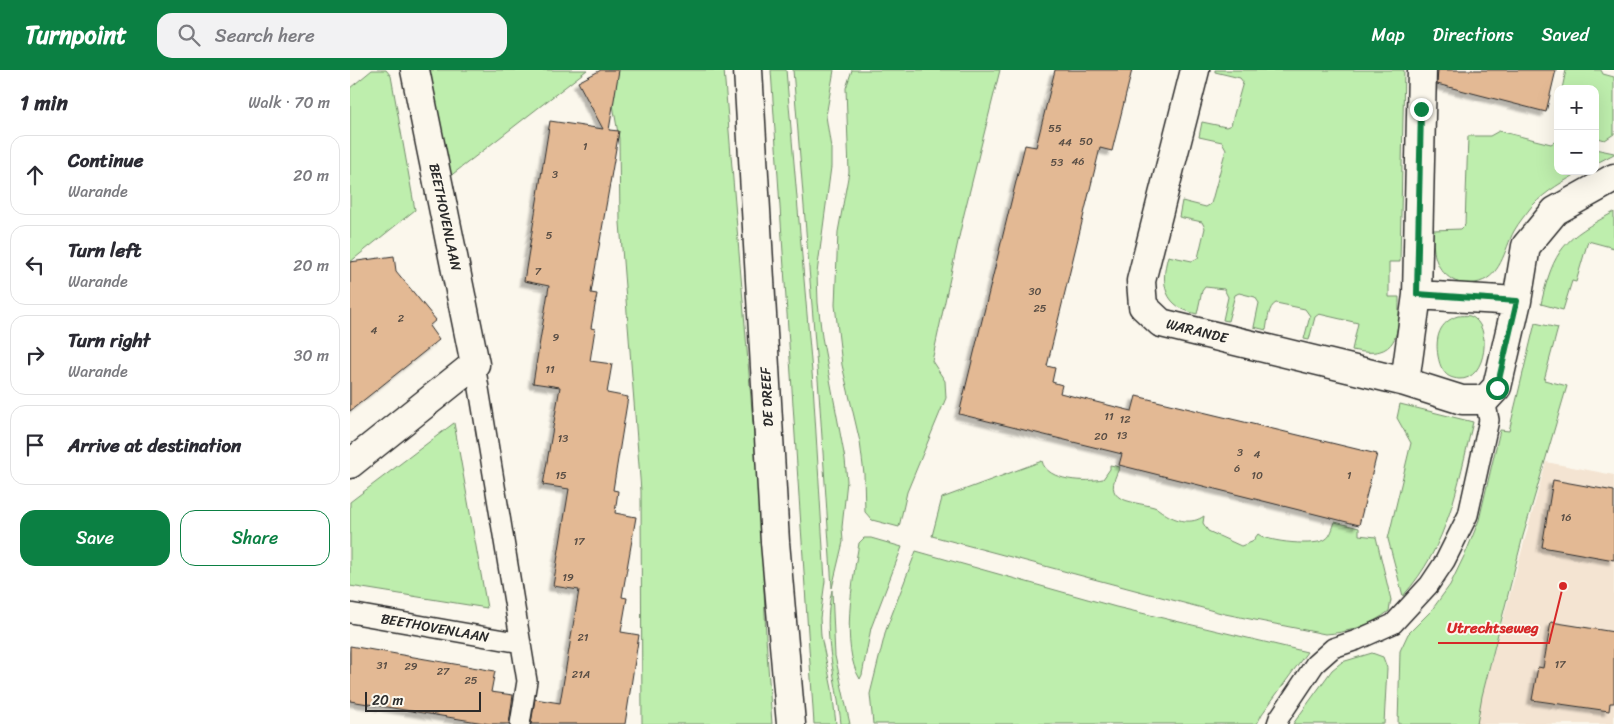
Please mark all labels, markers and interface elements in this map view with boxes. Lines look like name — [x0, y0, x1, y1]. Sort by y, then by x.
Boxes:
search box — [157, 13, 507, 58]
text: Turnpoint — [25, 14, 127, 56]
text: Search here — [215, 19, 315, 52]
text: Map — [1372, 19, 1405, 51]
text: Directions — [1433, 19, 1514, 51]
text: Saved — [1542, 19, 1589, 51]
icon: search — [175, 21, 203, 49]
text: 1 min — [20, 84, 68, 122]
map controls — [1554, 85, 1599, 175]
button: + — [1554, 85, 1599, 130]
text: Walk · 70 m — [248, 88, 330, 117]
route end — [1410, 98, 1433, 121]
house number: 55 — [1048, 119, 1062, 138]
button: − — [1554, 130, 1599, 175]
house number: 50 — [1079, 132, 1093, 151]
house number: 44 — [1058, 133, 1072, 152]
house number: 1 — [583, 137, 588, 156]
text: Continue — [68, 144, 144, 177]
house number: 46 — [1071, 152, 1085, 171]
house number: 53 — [1051, 153, 1063, 172]
icon: ahead — [21, 161, 49, 189]
text: 20 m — [293, 161, 329, 190]
street label: BEETHOVENLAAN — [421, 161, 469, 273]
house number: 3 — [552, 165, 558, 184]
text: Warande — [68, 177, 128, 206]
house number: 5 — [546, 226, 553, 245]
text: Turn left — [68, 234, 141, 267]
icon: left — [21, 251, 49, 279]
text: 20 m — [293, 251, 329, 280]
house number: 7 — [535, 262, 542, 281]
text: Warande — [68, 267, 128, 296]
house number: 30 — [1029, 282, 1042, 301]
house number: 25 — [1033, 299, 1047, 318]
house number: 2 — [398, 309, 405, 328]
street label: WARANDE — [1164, 311, 1232, 351]
house number: 4 — [371, 321, 378, 340]
text: Turn right — [68, 324, 150, 357]
house number: 9 — [553, 328, 560, 347]
icon: right — [21, 341, 49, 369]
text: 30 m — [294, 341, 329, 370]
text: Warande — [68, 357, 128, 386]
house number: 11 — [545, 360, 555, 379]
street label: DE DREEF — [753, 365, 781, 427]
route start — [1486, 377, 1509, 400]
house number: 11 — [1104, 407, 1114, 426]
house number: 12 — [1119, 410, 1131, 429]
house number: 13 — [1117, 426, 1127, 445]
house number: 20 — [1094, 427, 1108, 446]
text: Arrive at destination — [68, 429, 241, 462]
house number: 13 — [558, 429, 568, 448]
icon: arrive — [21, 431, 49, 459]
house number: 3 — [1237, 443, 1243, 462]
house number: 4 — [1254, 445, 1261, 464]
house number: 6 — [1234, 459, 1240, 478]
house number: 15 — [555, 466, 567, 485]
house number: 10 — [1251, 466, 1263, 485]
house number: 1 — [1347, 466, 1352, 485]
house number: 16 — [1561, 508, 1571, 527]
button: Save — [20, 510, 170, 566]
button: Share — [180, 510, 330, 566]
house number: 17 — [574, 532, 585, 551]
house number: 19 — [562, 568, 574, 587]
street label: BEETHOVENLAAN — [379, 606, 491, 650]
callout: Utrechtseweg — [1438, 613, 1549, 643]
text: Utrechtseweg — [1447, 615, 1539, 641]
house number: 21 — [577, 628, 589, 647]
house number: 17 — [1555, 655, 1566, 674]
house number: 31 — [377, 656, 388, 675]
house number: 29 — [404, 657, 418, 676]
house number: 27 — [437, 662, 450, 681]
house number: 21A — [572, 665, 590, 684]
house number: 25 — [464, 671, 478, 690]
text: 20 m — [372, 688, 403, 713]
scale bar — [365, 689, 481, 712]

